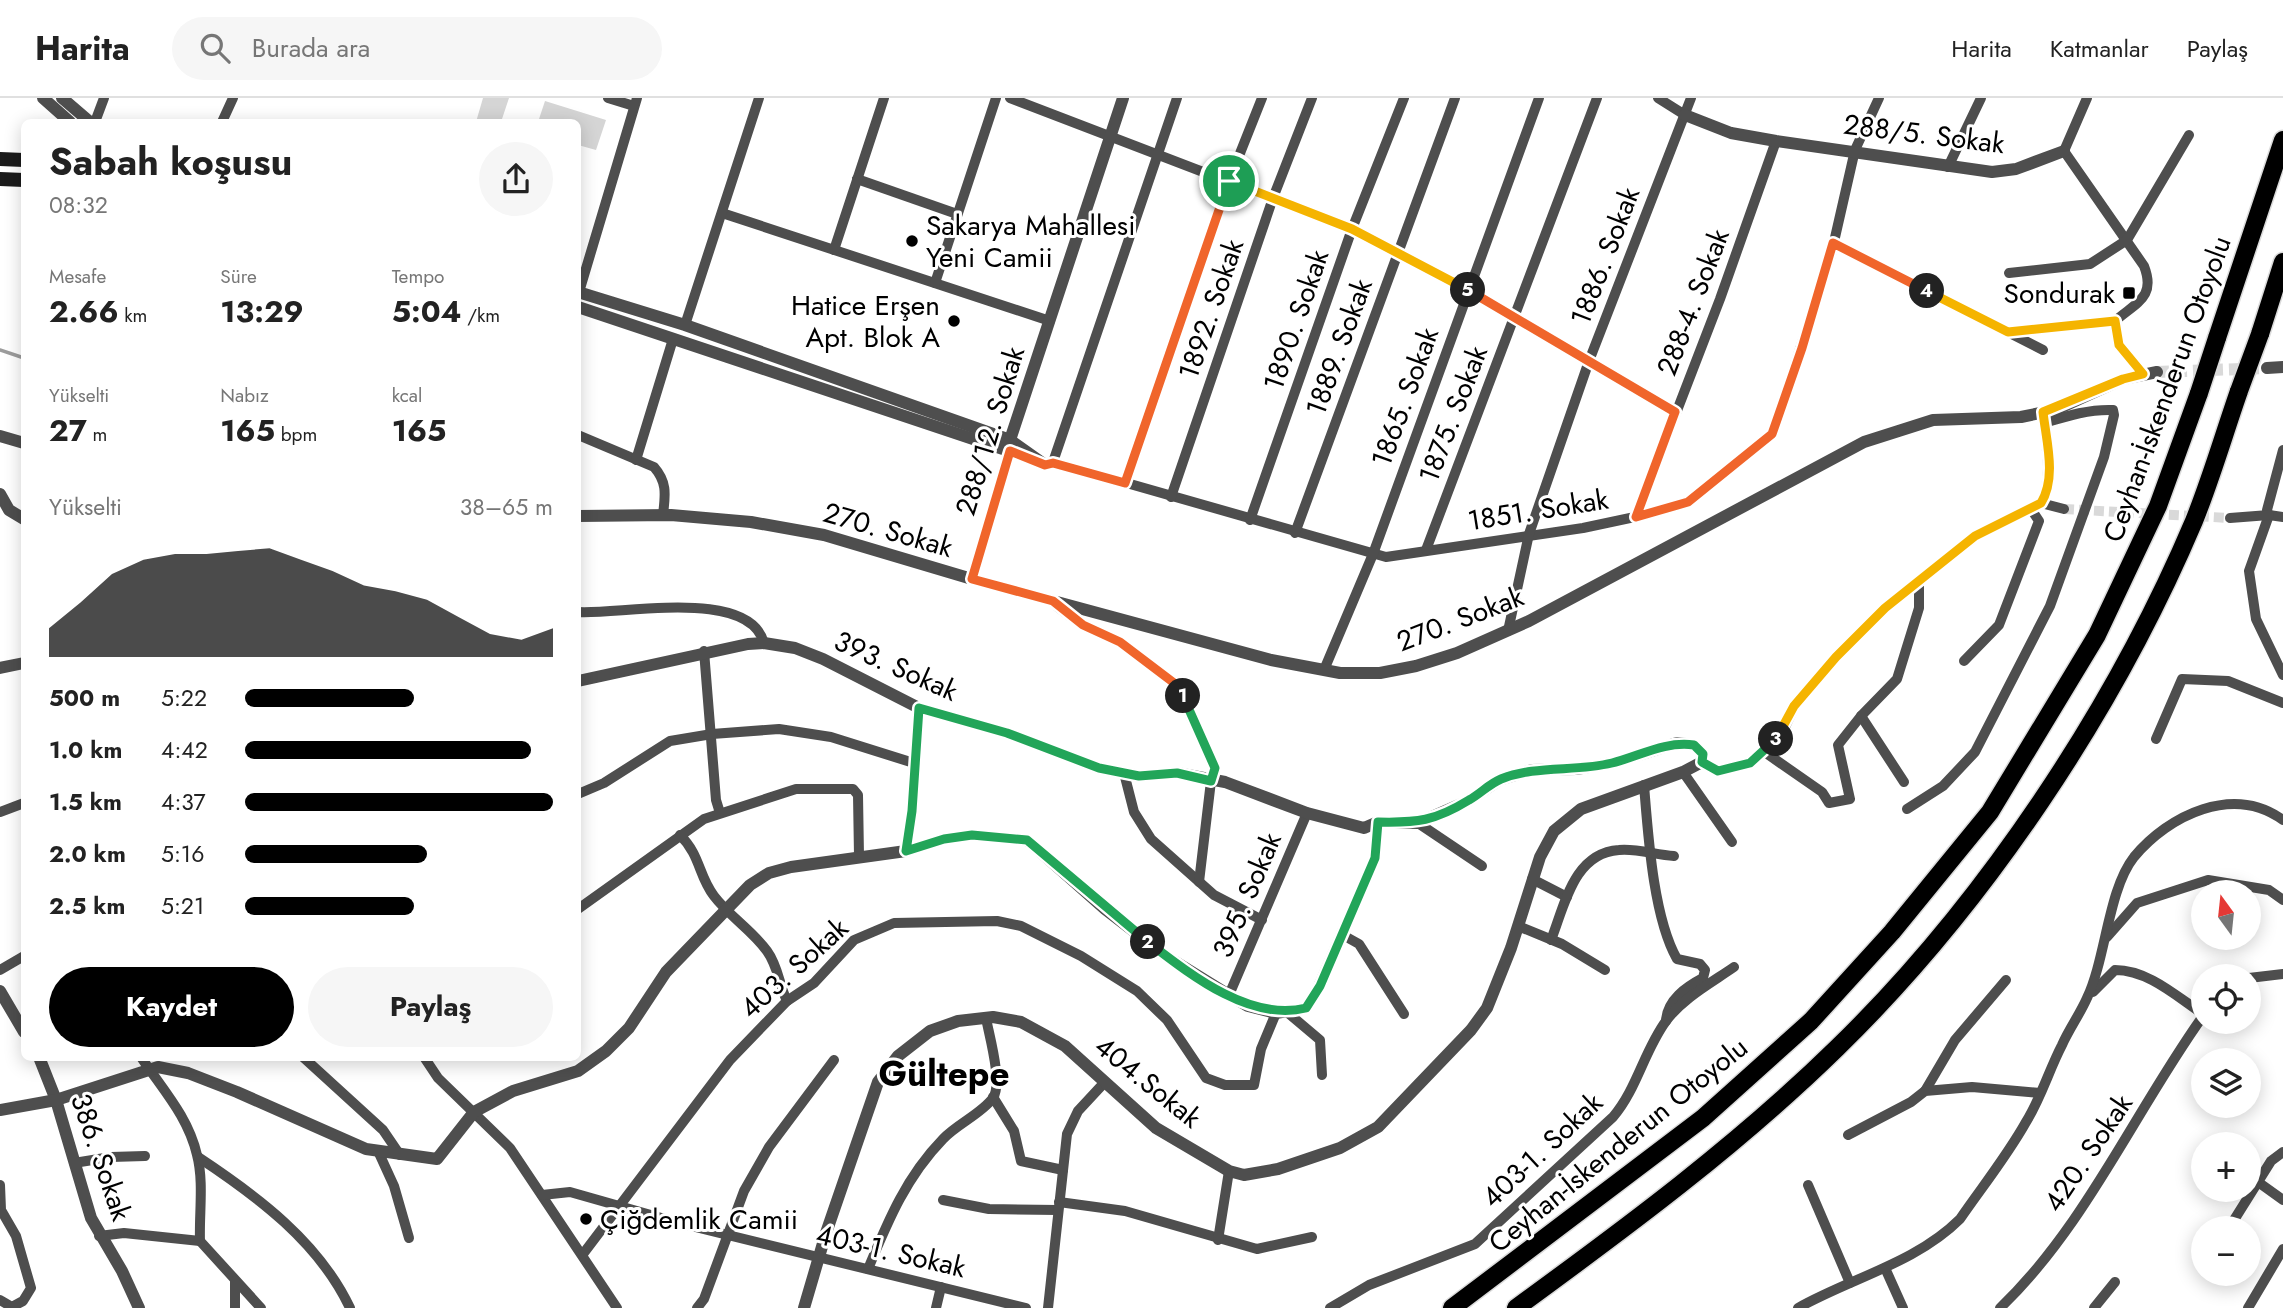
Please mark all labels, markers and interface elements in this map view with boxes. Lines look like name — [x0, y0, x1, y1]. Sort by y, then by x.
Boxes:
search box — [172, 17, 662, 80]
text: Harita — [35, 25, 130, 72]
icon: search — [196, 29, 234, 67]
text: Burada ara — [252, 29, 370, 67]
text: Harita — [1951, 31, 2012, 66]
text: Katmanlar — [2050, 31, 2149, 66]
text: Paylaş — [2187, 31, 2248, 66]
street label: 288/5. Sokak — [1841, 104, 2007, 164]
text: Sabah koşusu — [49, 134, 292, 189]
button: share — [479, 142, 553, 216]
pin — [1199, 151, 1259, 211]
icon: arrive — [1210, 162, 1248, 200]
street label: 1886. Sokak — [1560, 180, 1650, 331]
text: 08:32 — [49, 188, 108, 222]
place label: Sakarya Mahallesi Yeni Camii — [926, 205, 1135, 278]
street label: 288-4. Sokak — [1646, 222, 1740, 381]
street label: Ceyhan-İskenderun Otoyolu — [2092, 230, 2242, 548]
marker: Sakarya Mahallesi Yeni Camii — [904, 233, 920, 249]
street label: 1892. Sokak — [1168, 233, 1254, 384]
street label: 1890. Sokak — [1253, 243, 1339, 396]
text: Mesafe — [49, 263, 106, 290]
text: Süre — [220, 263, 257, 290]
text: Tempo — [392, 263, 444, 290]
street label: 1889. Sokak — [1295, 272, 1383, 421]
pin: 5 — [1450, 272, 1486, 308]
place label: Sondurak — [2004, 273, 2116, 314]
pin: 4 — [1910, 274, 1944, 308]
text: 5 — [1461, 276, 1474, 303]
text: 4 — [1920, 277, 1933, 304]
place label: Hatice Erşen Apt. Blok A — [791, 285, 941, 358]
marker: Sondurak — [2121, 285, 2137, 301]
text: 2.66 — [49, 290, 118, 333]
text: 13:29 — [220, 290, 304, 333]
text: 5:04 — [392, 290, 461, 333]
text: km — [118, 302, 147, 329]
text: /km — [461, 302, 500, 329]
marker: Hatice Erşen Apt. Blok A — [946, 313, 962, 329]
street label: 1865. Sokak — [1361, 321, 1449, 472]
street label: 1875. Sokak — [1408, 339, 1498, 488]
street label: 288/12. Sokak — [945, 341, 1035, 520]
text: Yükselti — [49, 382, 109, 409]
text: Nabız — [220, 382, 269, 409]
text: kcal — [392, 382, 422, 409]
text: 27 — [49, 409, 87, 452]
text: 165 — [220, 409, 275, 452]
text: 165 — [392, 409, 446, 452]
text: m — [87, 421, 107, 448]
text: bpm — [275, 421, 317, 448]
street label: 1851. Sokak — [1465, 479, 1612, 541]
text: Yükselti — [49, 490, 122, 524]
text: 38–65 m — [460, 490, 553, 524]
street label: 270. Sokak — [818, 492, 958, 568]
street label: 270. Sokak — [1391, 576, 1530, 662]
street label: 393. Sokak — [827, 620, 965, 712]
pin: 1 — [1166, 678, 1200, 714]
text: 500 m — [49, 681, 120, 715]
text: 5:22 — [161, 681, 207, 715]
text: 1 — [1178, 682, 1187, 709]
pin: 3 — [1758, 722, 1794, 756]
text: 3 — [1770, 725, 1781, 752]
text: 1.0 km — [49, 733, 122, 767]
text: 4:42 — [161, 733, 208, 767]
text: 1.5 km — [49, 785, 122, 819]
text: 4:37 — [161, 785, 206, 819]
street label: 395. Sokak — [1202, 825, 1292, 964]
text: 2.0 km — [49, 837, 126, 871]
text: 5:16 — [161, 837, 204, 871]
north arrow — [2191, 880, 2261, 950]
map controls — [2191, 880, 2261, 1286]
text: 2.5 km — [49, 889, 125, 923]
text: 5:21 — [161, 889, 204, 923]
street label: 403. Sokak — [731, 908, 858, 1028]
pin: 2 — [1130, 924, 1166, 960]
text: 2 — [1141, 928, 1154, 955]
button: locate — [2191, 964, 2261, 1034]
button: Kaydet — [49, 967, 294, 1047]
button: Paylaş — [308, 967, 553, 1047]
street label: 404.Sokak — [1086, 1026, 1211, 1138]
street label: Ceyhan-İskenderun Otoyolu — [1479, 1027, 1757, 1263]
button: layers — [2191, 1048, 2261, 1118]
district label: Gültepe — [879, 1049, 1009, 1099]
street label: 403-1. Sokak — [1472, 1083, 1612, 1217]
street label: 420. Sokak — [2033, 1085, 2143, 1220]
street label: 386. Sokak — [60, 1088, 142, 1227]
button: + — [2191, 1132, 2261, 1202]
place label: Çiğdemlik Camii — [600, 1199, 798, 1240]
marker: Çiğdemlik Camii — [578, 1211, 594, 1227]
street label: 403-1. Sokak — [812, 1214, 971, 1288]
button: − — [2191, 1216, 2261, 1286]

